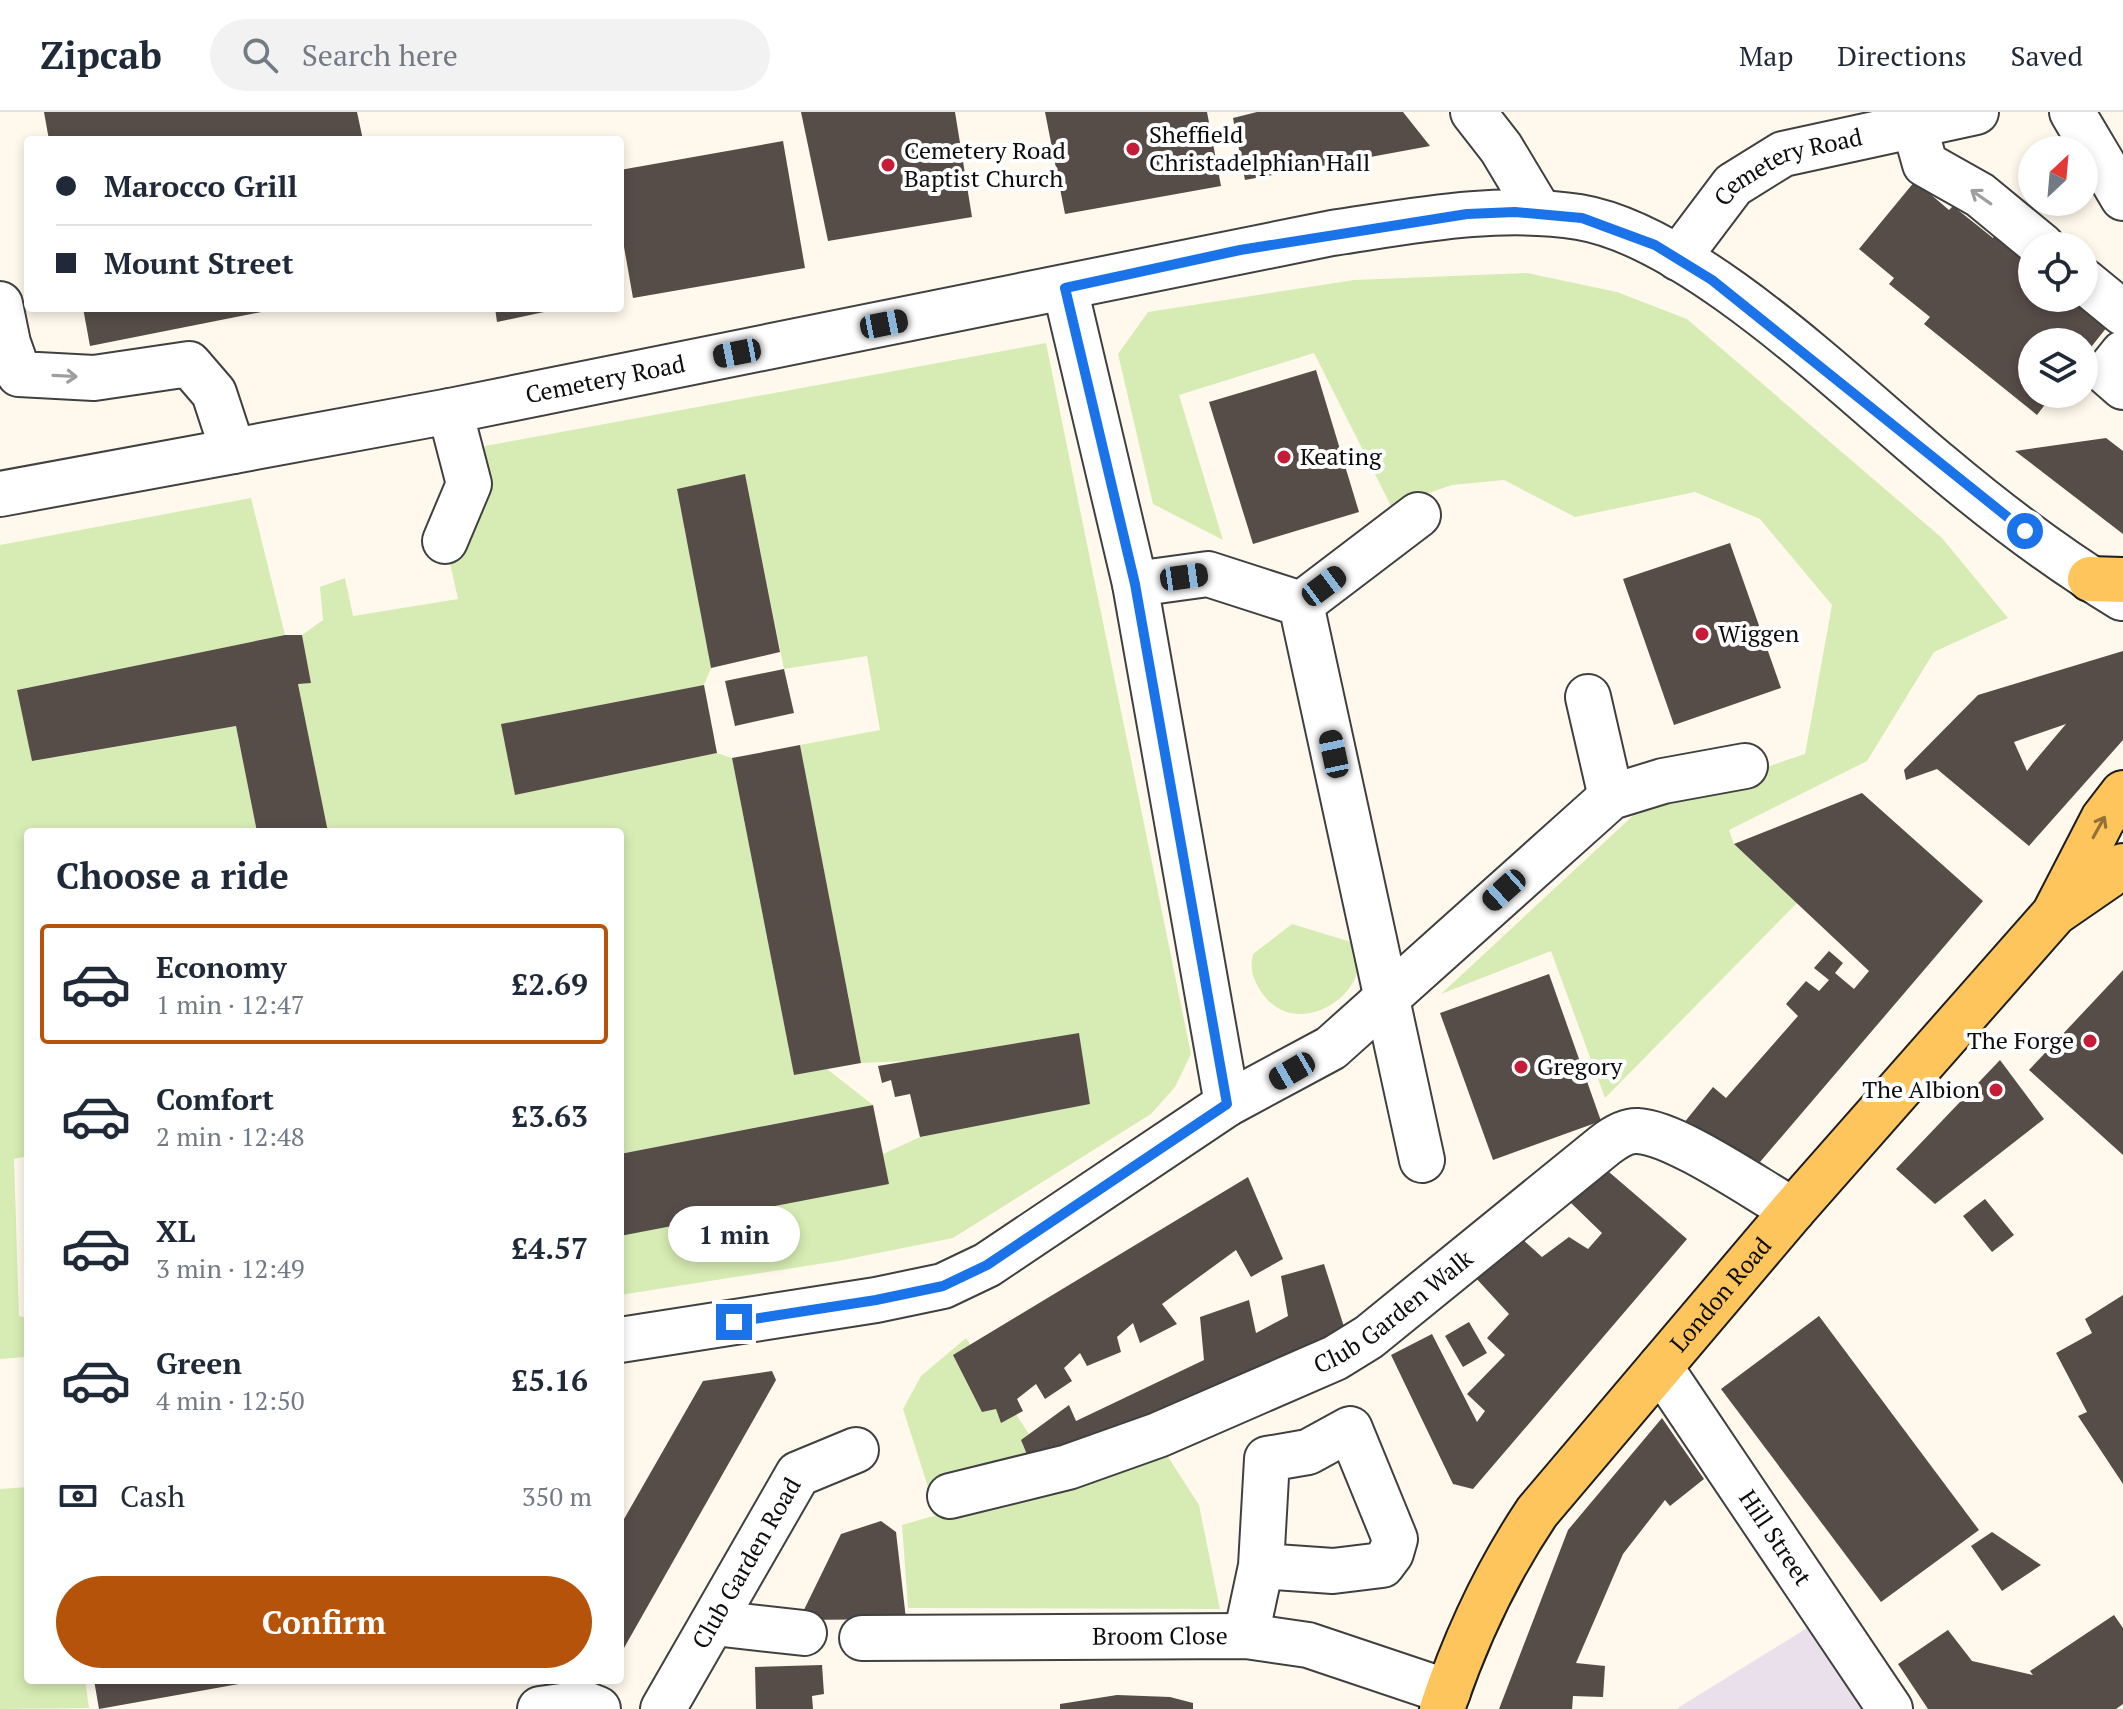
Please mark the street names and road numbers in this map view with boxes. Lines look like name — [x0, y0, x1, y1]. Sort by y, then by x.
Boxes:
street label: Cemetery Road — [1706, 120, 1865, 212]
street label: Cemetery Road — [523, 347, 688, 410]
street label: London Road — [1662, 1230, 1778, 1358]
street label: Club Garden Walk — [1308, 1242, 1480, 1380]
street label: Club Garden Road — [684, 1471, 808, 1654]
street label: Hill Street — [1732, 1483, 1820, 1592]
street label: Broom Close — [1092, 1619, 1228, 1652]

